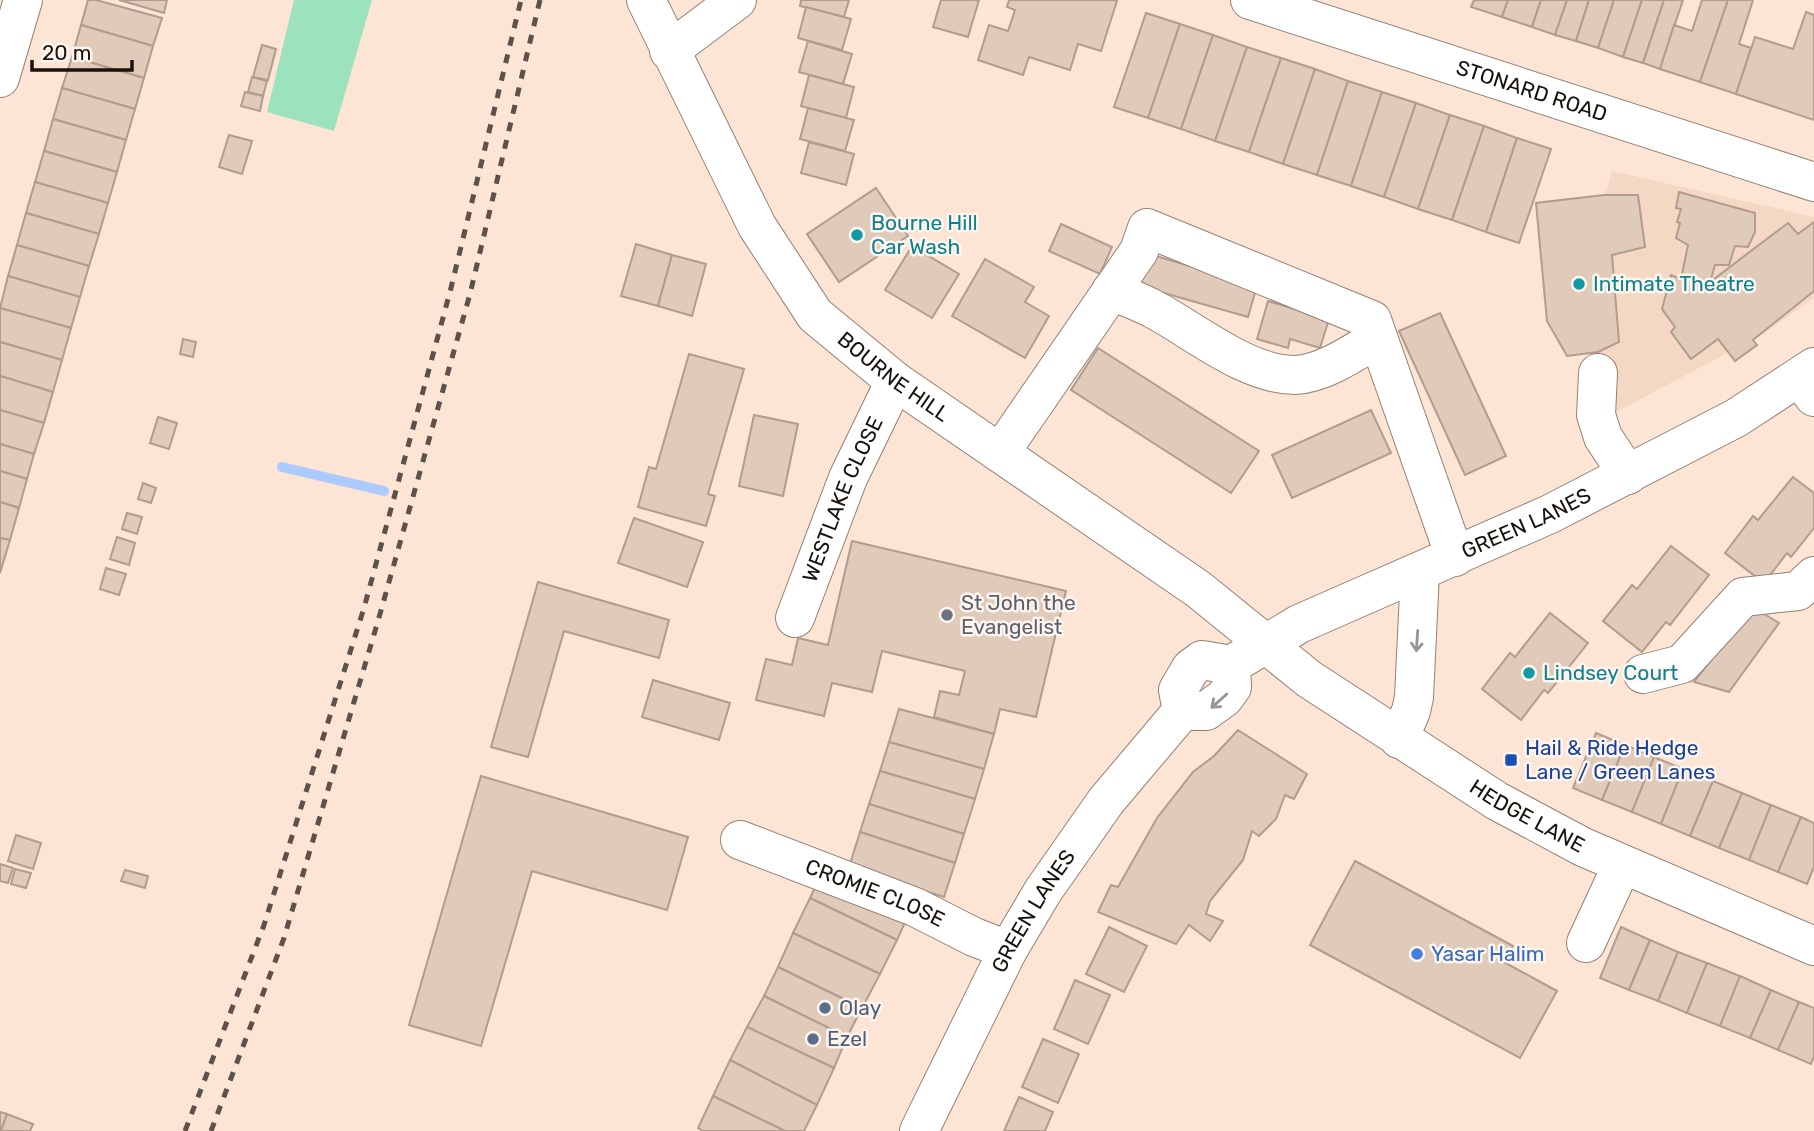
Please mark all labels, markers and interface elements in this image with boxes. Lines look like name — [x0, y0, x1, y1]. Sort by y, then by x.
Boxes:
scale bar — [32, 28, 131, 72]
text: 20 m — [42, 40, 91, 65]
street label: STONARD ROAD — [1453, 54, 1611, 126]
place label: Bourne Hill Car Wash — [871, 210, 978, 259]
marker: Bourne Hill Car Wash — [849, 227, 865, 243]
place label: Intimate Theatre — [1593, 271, 1755, 296]
marker: Intimate Theatre — [1571, 276, 1587, 292]
street label: BOURNE HILL — [833, 326, 955, 427]
street label: WESTLAKE CLOSE — [797, 412, 888, 585]
street label: GREEN LANES — [1458, 482, 1595, 563]
place label: St John the Evangelist — [961, 590, 1076, 639]
marker: St John the Evangelist — [939, 607, 955, 623]
one-way arrow — [1411, 629, 1424, 652]
place label: Lindsey Court — [1543, 660, 1678, 685]
marker: Lindsey Court — [1521, 665, 1537, 681]
one-way arrow — [1211, 692, 1228, 709]
place label: Hail & Ride Hedge Lane / Green Lanes — [1525, 735, 1715, 784]
marker: Hail & Ride Hedge Lane / Green Lanes — [1503, 752, 1519, 768]
street label: HEDGE LANE — [1465, 774, 1589, 858]
street label: GREEN LANES — [986, 845, 1080, 976]
street label: CROMIE CLOSE — [802, 853, 949, 932]
place label: Yasar Halim — [1431, 941, 1545, 966]
marker: Yasar Halim — [1409, 946, 1425, 962]
place label: Olay — [839, 995, 882, 1020]
marker: Olay — [817, 1000, 833, 1016]
place label: Ezel — [827, 1026, 867, 1051]
marker: Ezel — [805, 1031, 821, 1047]

